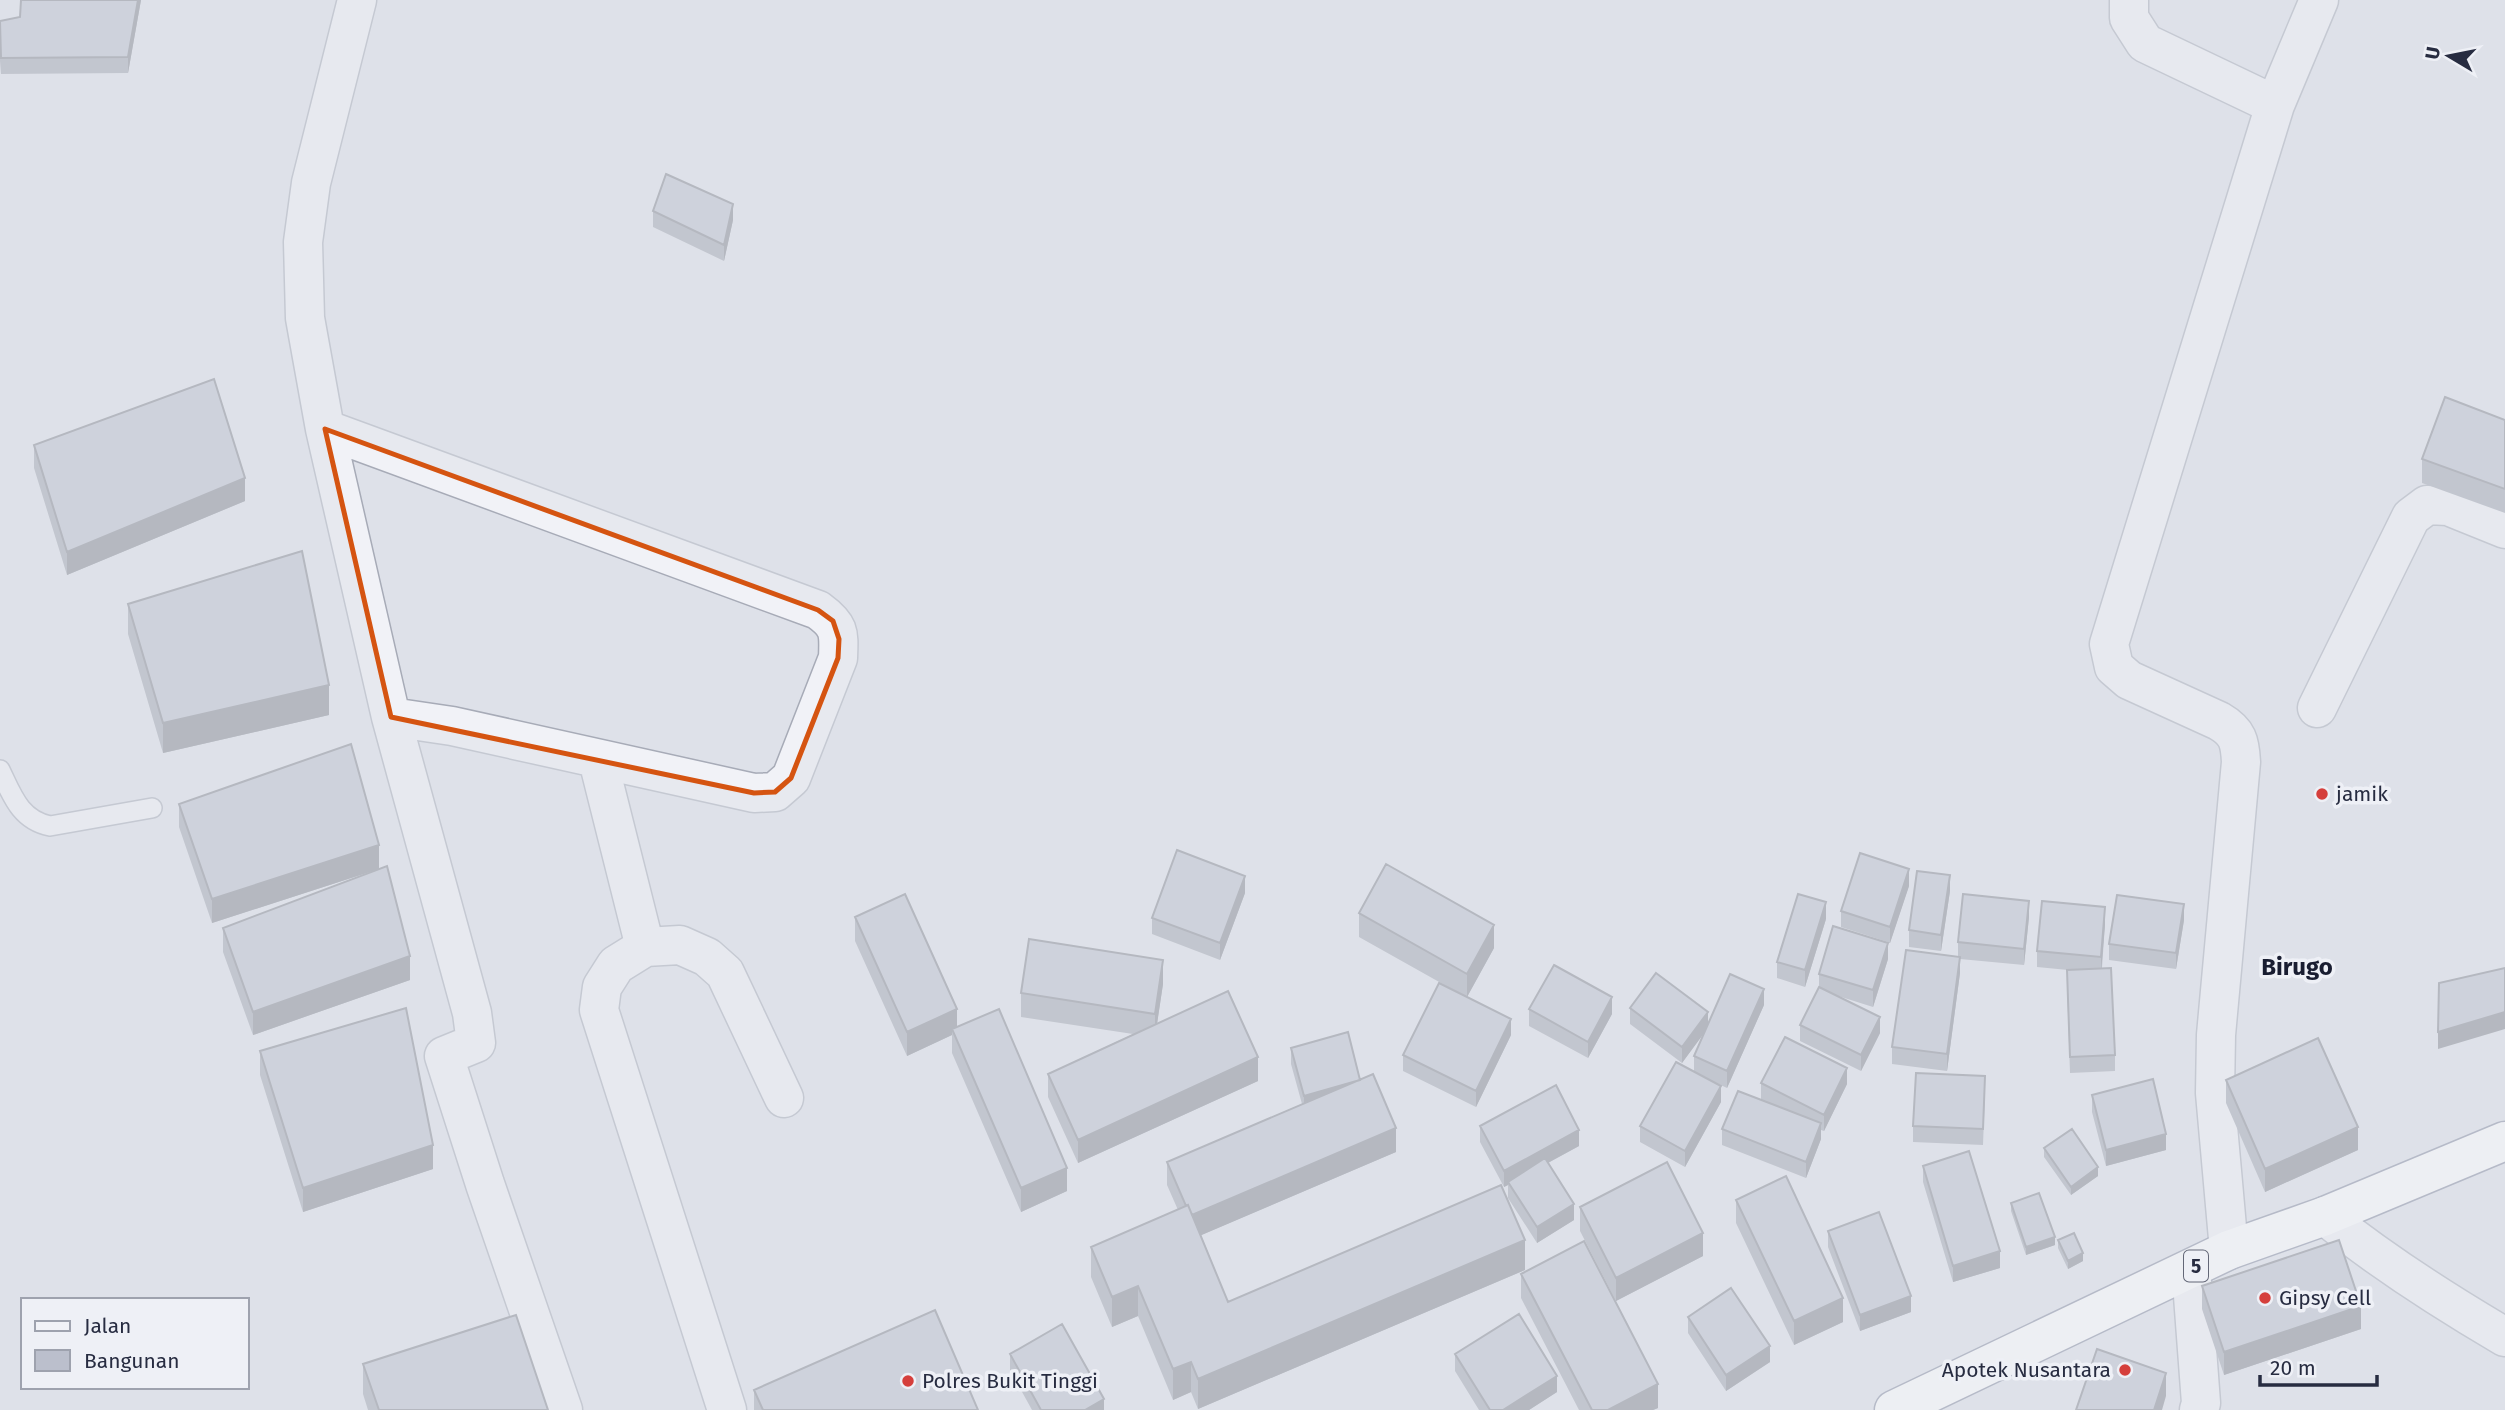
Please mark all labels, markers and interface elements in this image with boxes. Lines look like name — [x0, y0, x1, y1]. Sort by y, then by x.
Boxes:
north arrow — [2414, 21, 2484, 91]
text: U — [2420, 45, 2445, 61]
place label: jamik — [2335, 781, 2388, 807]
marker: jamik — [2314, 786, 2330, 802]
district label: Birugo — [2261, 953, 2333, 981]
road number: 5 — [2184, 1250, 2208, 1282]
place label: Gipsy Cell — [2279, 1285, 2371, 1311]
marker: Gipsy Cell — [2257, 1290, 2273, 1306]
legend — [21, 1298, 248, 1389]
text: Jalan — [84, 1313, 131, 1339]
scale bar — [2260, 1344, 2377, 1388]
text: Bangunan — [84, 1348, 179, 1374]
text: 20 m — [2270, 1355, 2316, 1381]
place label: Apotek Nusantara — [1942, 1357, 2111, 1383]
marker: Apotek Nusantara — [2117, 1362, 2133, 1378]
place label: Polres Bukit Tinggi — [922, 1368, 1098, 1394]
marker: Polres Bukit Tinggi — [900, 1373, 916, 1389]

